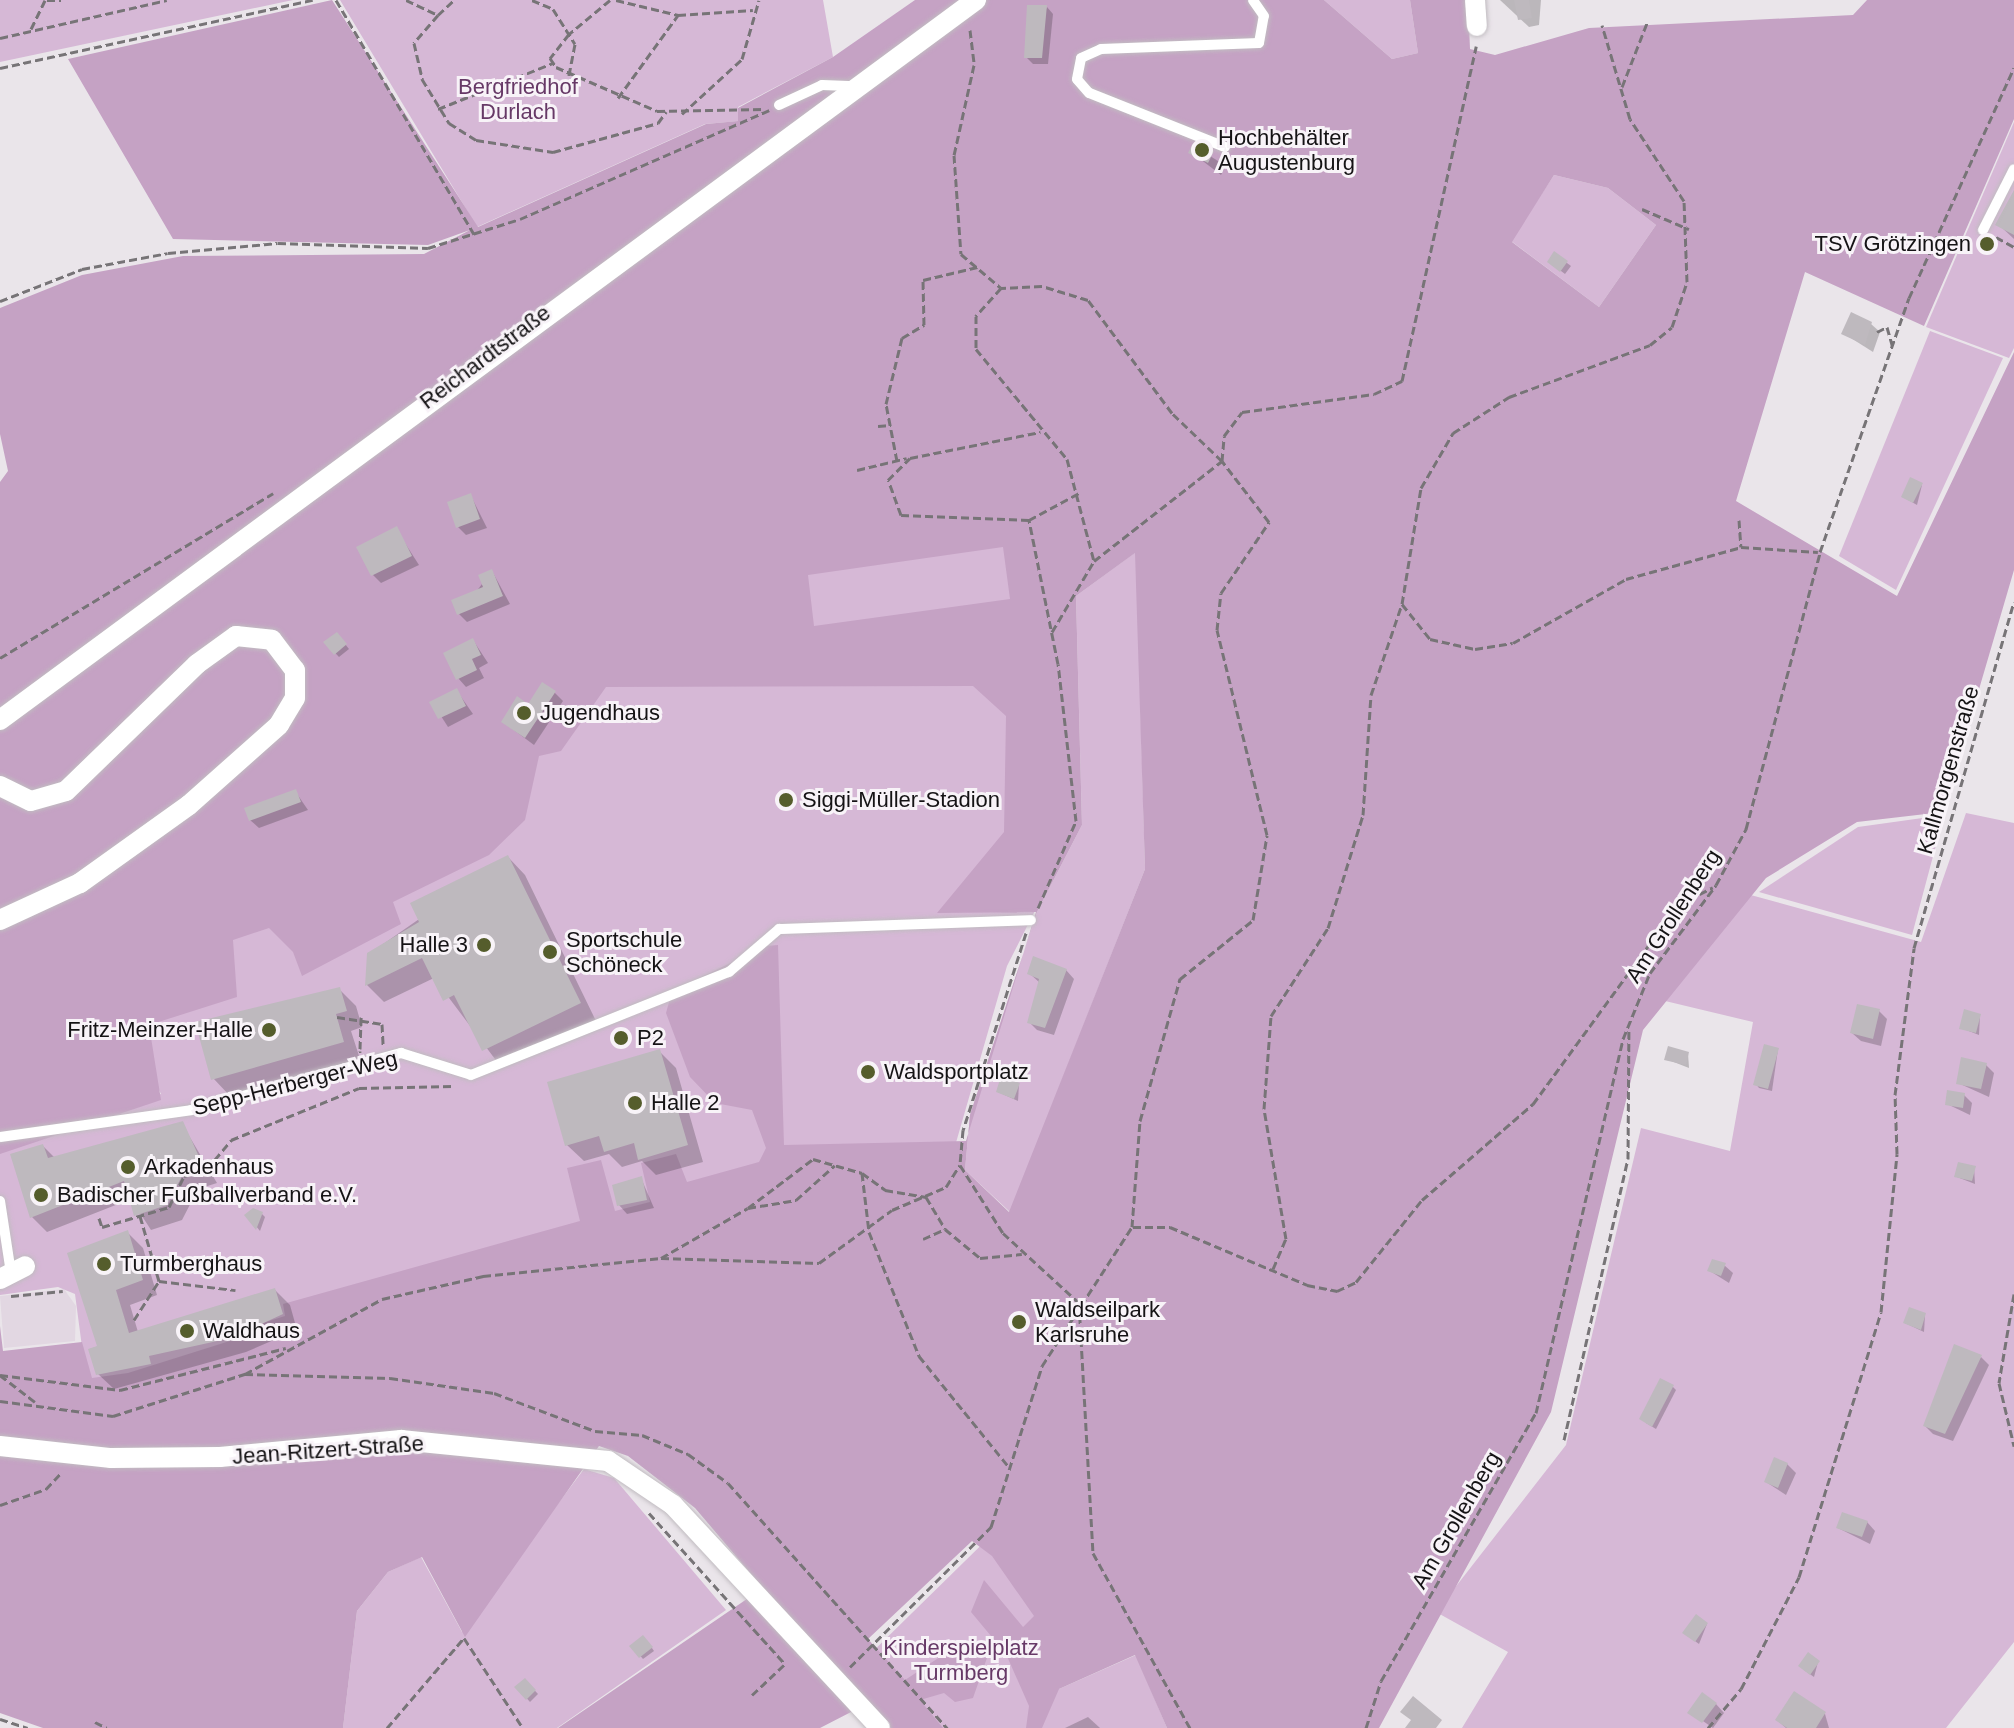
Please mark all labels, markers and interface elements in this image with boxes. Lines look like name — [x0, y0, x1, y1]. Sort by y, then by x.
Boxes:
park label: Bergfriedhof Durlach — [458, 73, 578, 124]
place label: Hochbehälter Augustenburg — [1218, 124, 1355, 176]
marker: Hochbehälter Augustenburg — [1193, 141, 1211, 159]
place label: TSV Grötzingen — [1814, 231, 1971, 257]
marker: TSV Grötzingen — [1978, 235, 1996, 253]
street label: Reichardtstraße — [415, 299, 555, 415]
street label: Kallmorgenstraße — [1911, 683, 1985, 857]
place label: Jugendhaus — [540, 700, 660, 726]
marker: Jugendhaus — [515, 704, 533, 722]
place label: Siggi-Müller-Stadion — [802, 787, 1000, 813]
marker: Siggi-Müller-Stadion — [777, 791, 795, 809]
street label: Am Grollenberg — [1620, 844, 1726, 988]
place label: Sportschule Schöneck — [566, 926, 682, 978]
place label: Halle 3 — [400, 932, 468, 958]
marker: Halle 3 — [475, 936, 493, 954]
marker: Sportschule Schöneck — [541, 943, 559, 961]
place label: Fritz-Meinzer-Halle — [67, 1017, 253, 1043]
marker: Fritz-Meinzer-Halle — [260, 1021, 278, 1039]
place label: P2 — [637, 1025, 664, 1051]
marker: P2 — [612, 1029, 630, 1047]
street label: Sepp-Herberger-Weg — [190, 1045, 400, 1121]
place label: Waldsportplatz — [884, 1059, 1029, 1085]
marker: Waldsportplatz — [859, 1063, 877, 1081]
place label: Halle 2 — [651, 1090, 719, 1116]
marker: Halle 2 — [626, 1094, 644, 1112]
place label: Arkadenhaus — [144, 1154, 274, 1180]
marker: Arkadenhaus — [119, 1158, 137, 1176]
place label: Badischer Fußballverband e.V. — [57, 1182, 357, 1208]
marker: Badischer Fußballverband e.V. — [32, 1186, 50, 1204]
place label: Turmberghaus — [120, 1251, 262, 1277]
marker: Turmberghaus — [95, 1255, 113, 1273]
place label: Waldseilpark Karlsruhe — [1035, 1296, 1160, 1348]
marker: Waldseilpark Karlsruhe — [1010, 1313, 1028, 1331]
place label: Waldhaus — [203, 1318, 300, 1344]
marker: Waldhaus — [178, 1322, 196, 1340]
street label: Jean-Ritzert-Straße — [231, 1430, 425, 1470]
street label: Am Grollenberg — [1406, 1447, 1506, 1593]
park label: Kinderspielplatz Turmberg — [883, 1634, 1039, 1686]

